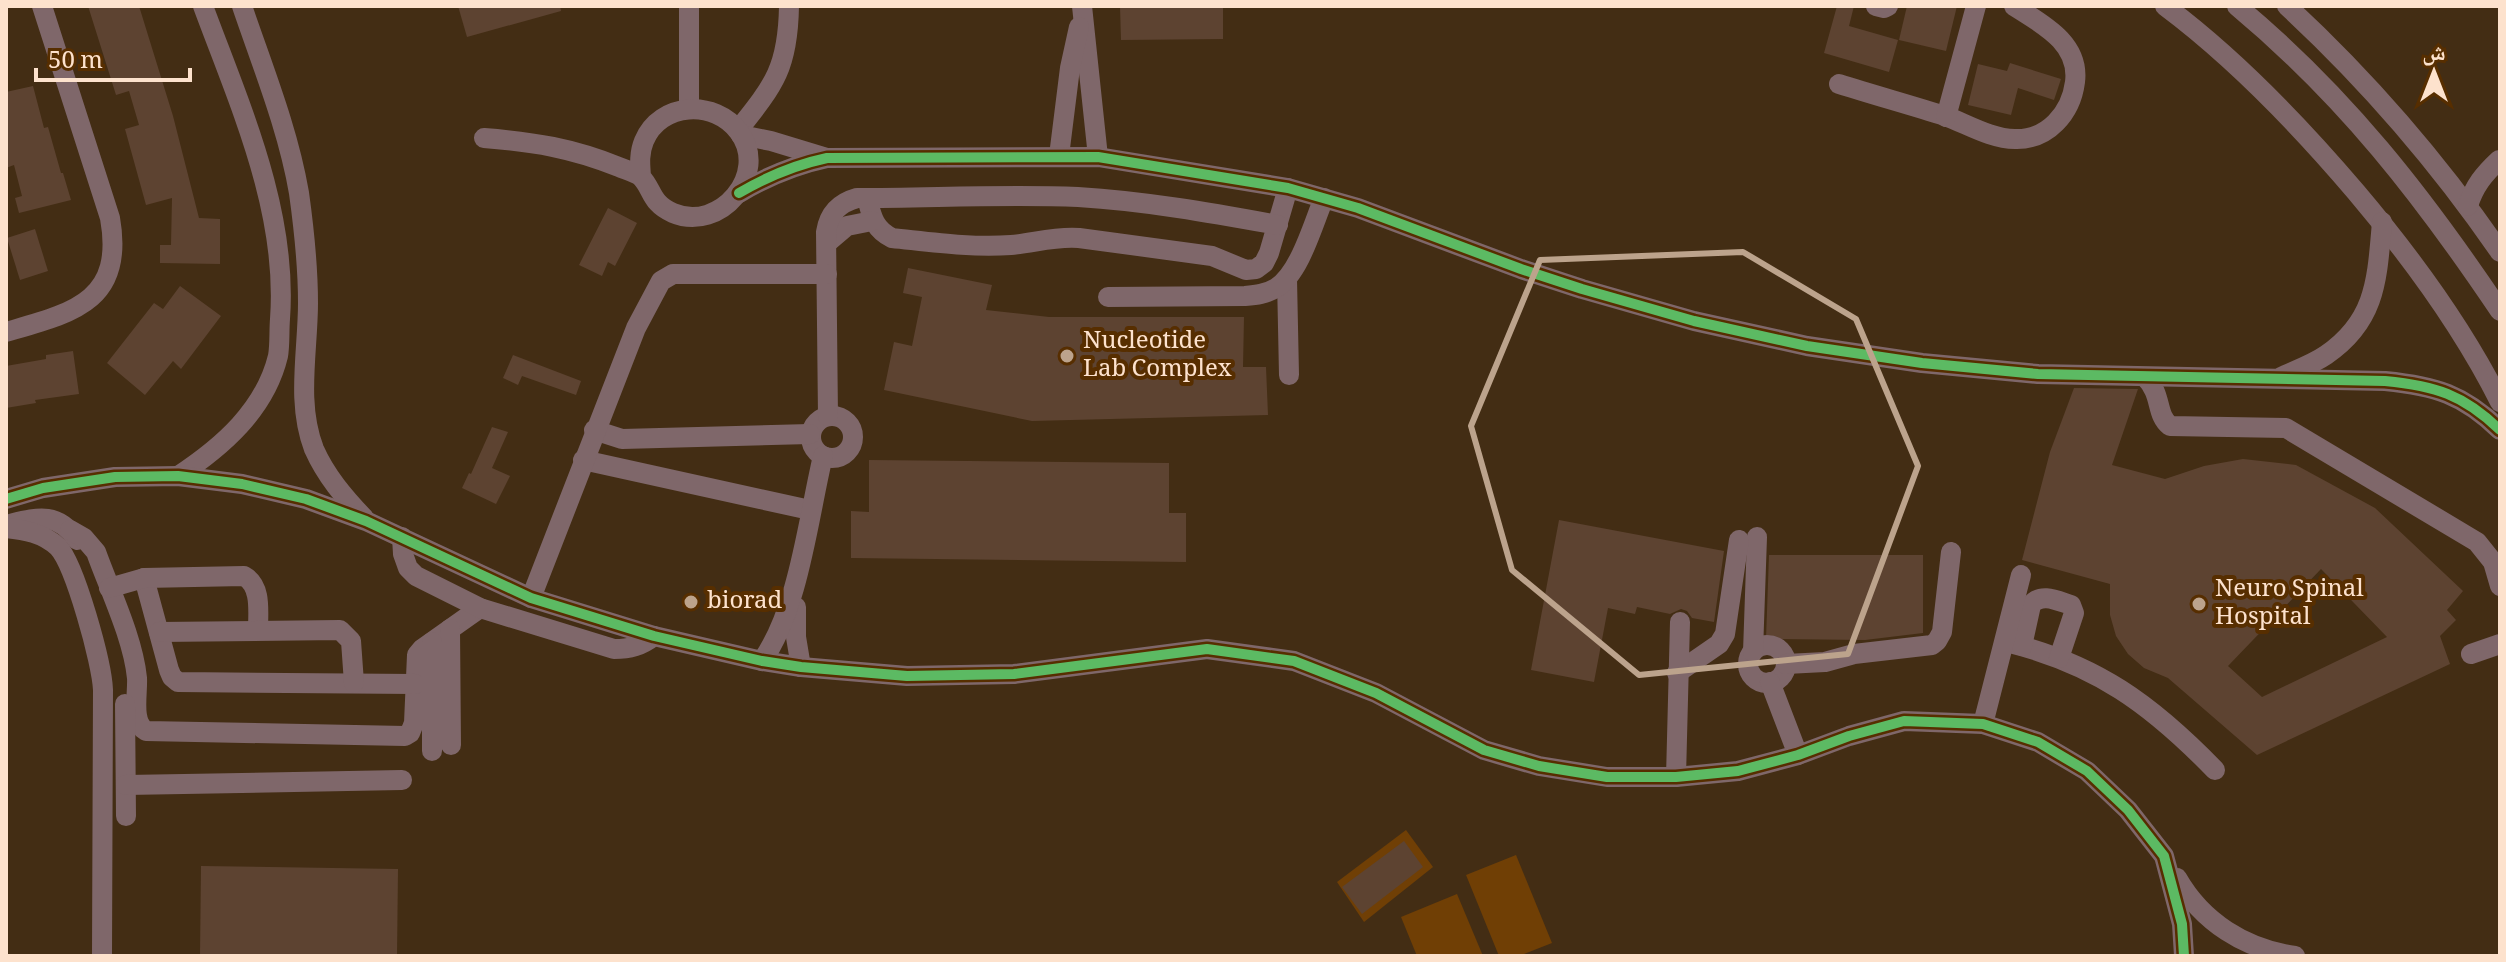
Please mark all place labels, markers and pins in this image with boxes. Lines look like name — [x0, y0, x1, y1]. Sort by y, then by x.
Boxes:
place label: Nucleotide Lab Complex — [1083, 322, 1232, 391]
marker: Nucleotide Lab Complex — [1058, 347, 1076, 365]
place label: Neuro Spinal Hospital — [2215, 570, 2364, 639]
place label: biorad — [707, 582, 783, 623]
marker: biorad — [682, 593, 700, 611]
marker: Neuro Spinal Hospital — [2190, 595, 2208, 613]

